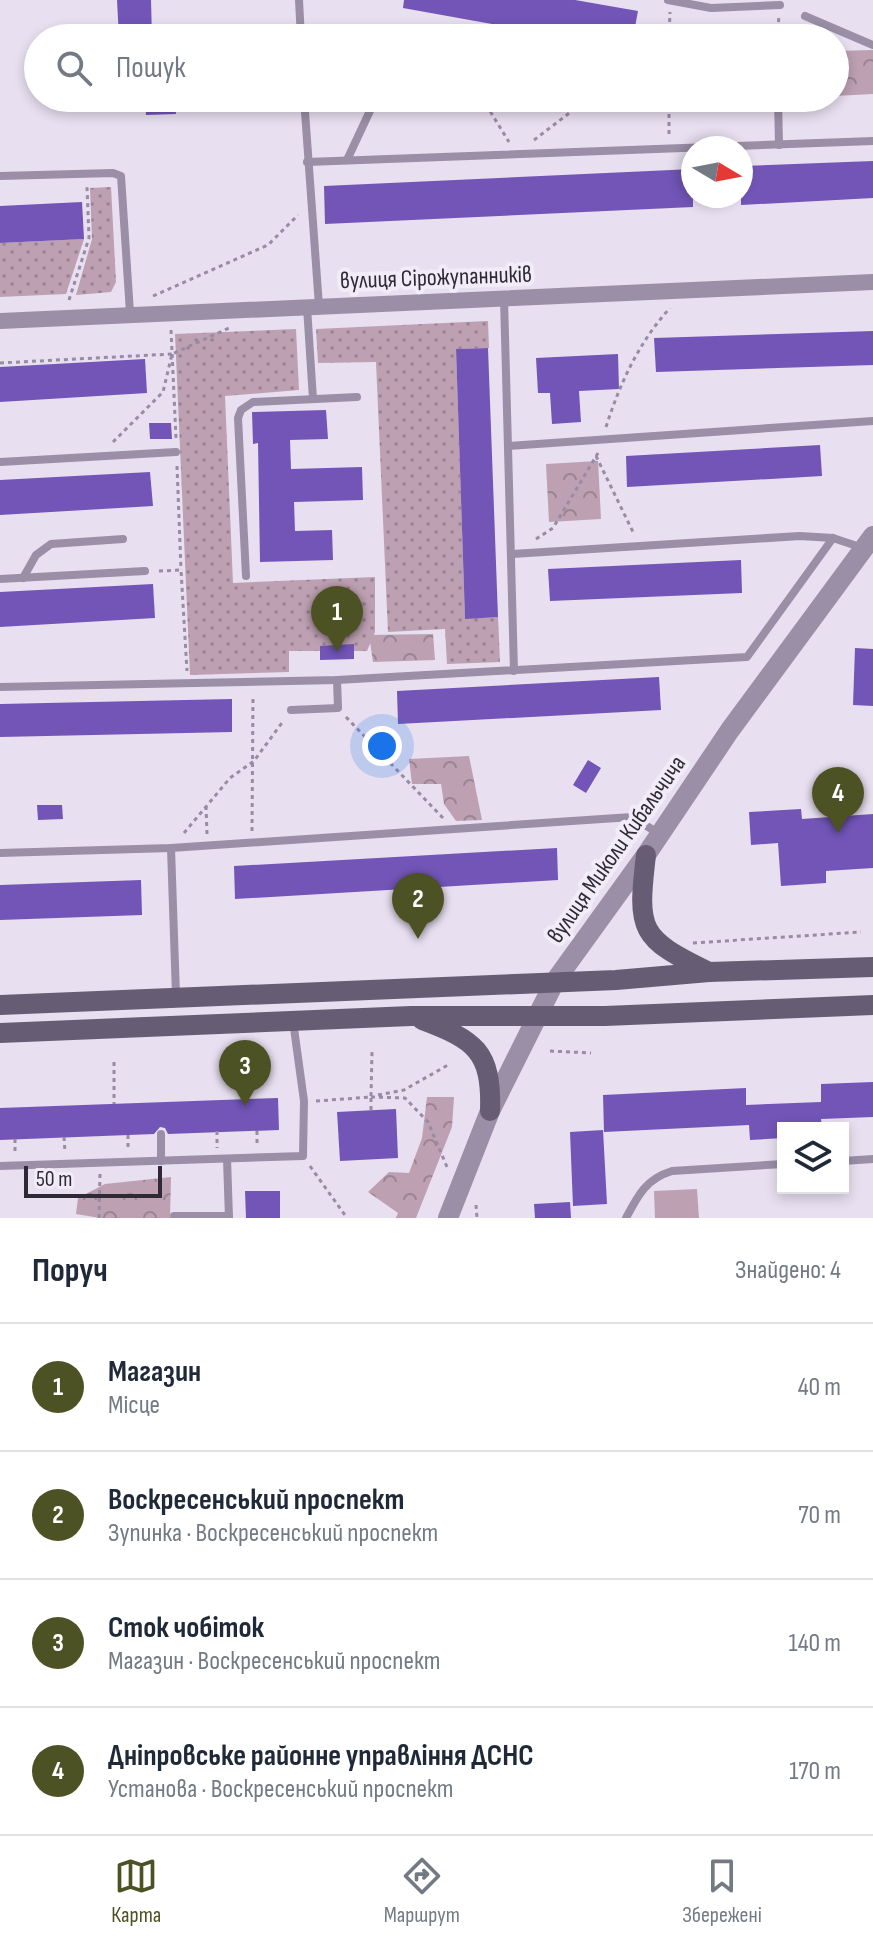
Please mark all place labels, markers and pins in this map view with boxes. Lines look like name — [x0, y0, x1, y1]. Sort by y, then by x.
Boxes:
pin: 1 — [311, 586, 363, 652]
pin: 4 — [812, 767, 864, 833]
pin: 2 — [392, 873, 444, 939]
pin: 3 — [219, 1040, 271, 1106]

